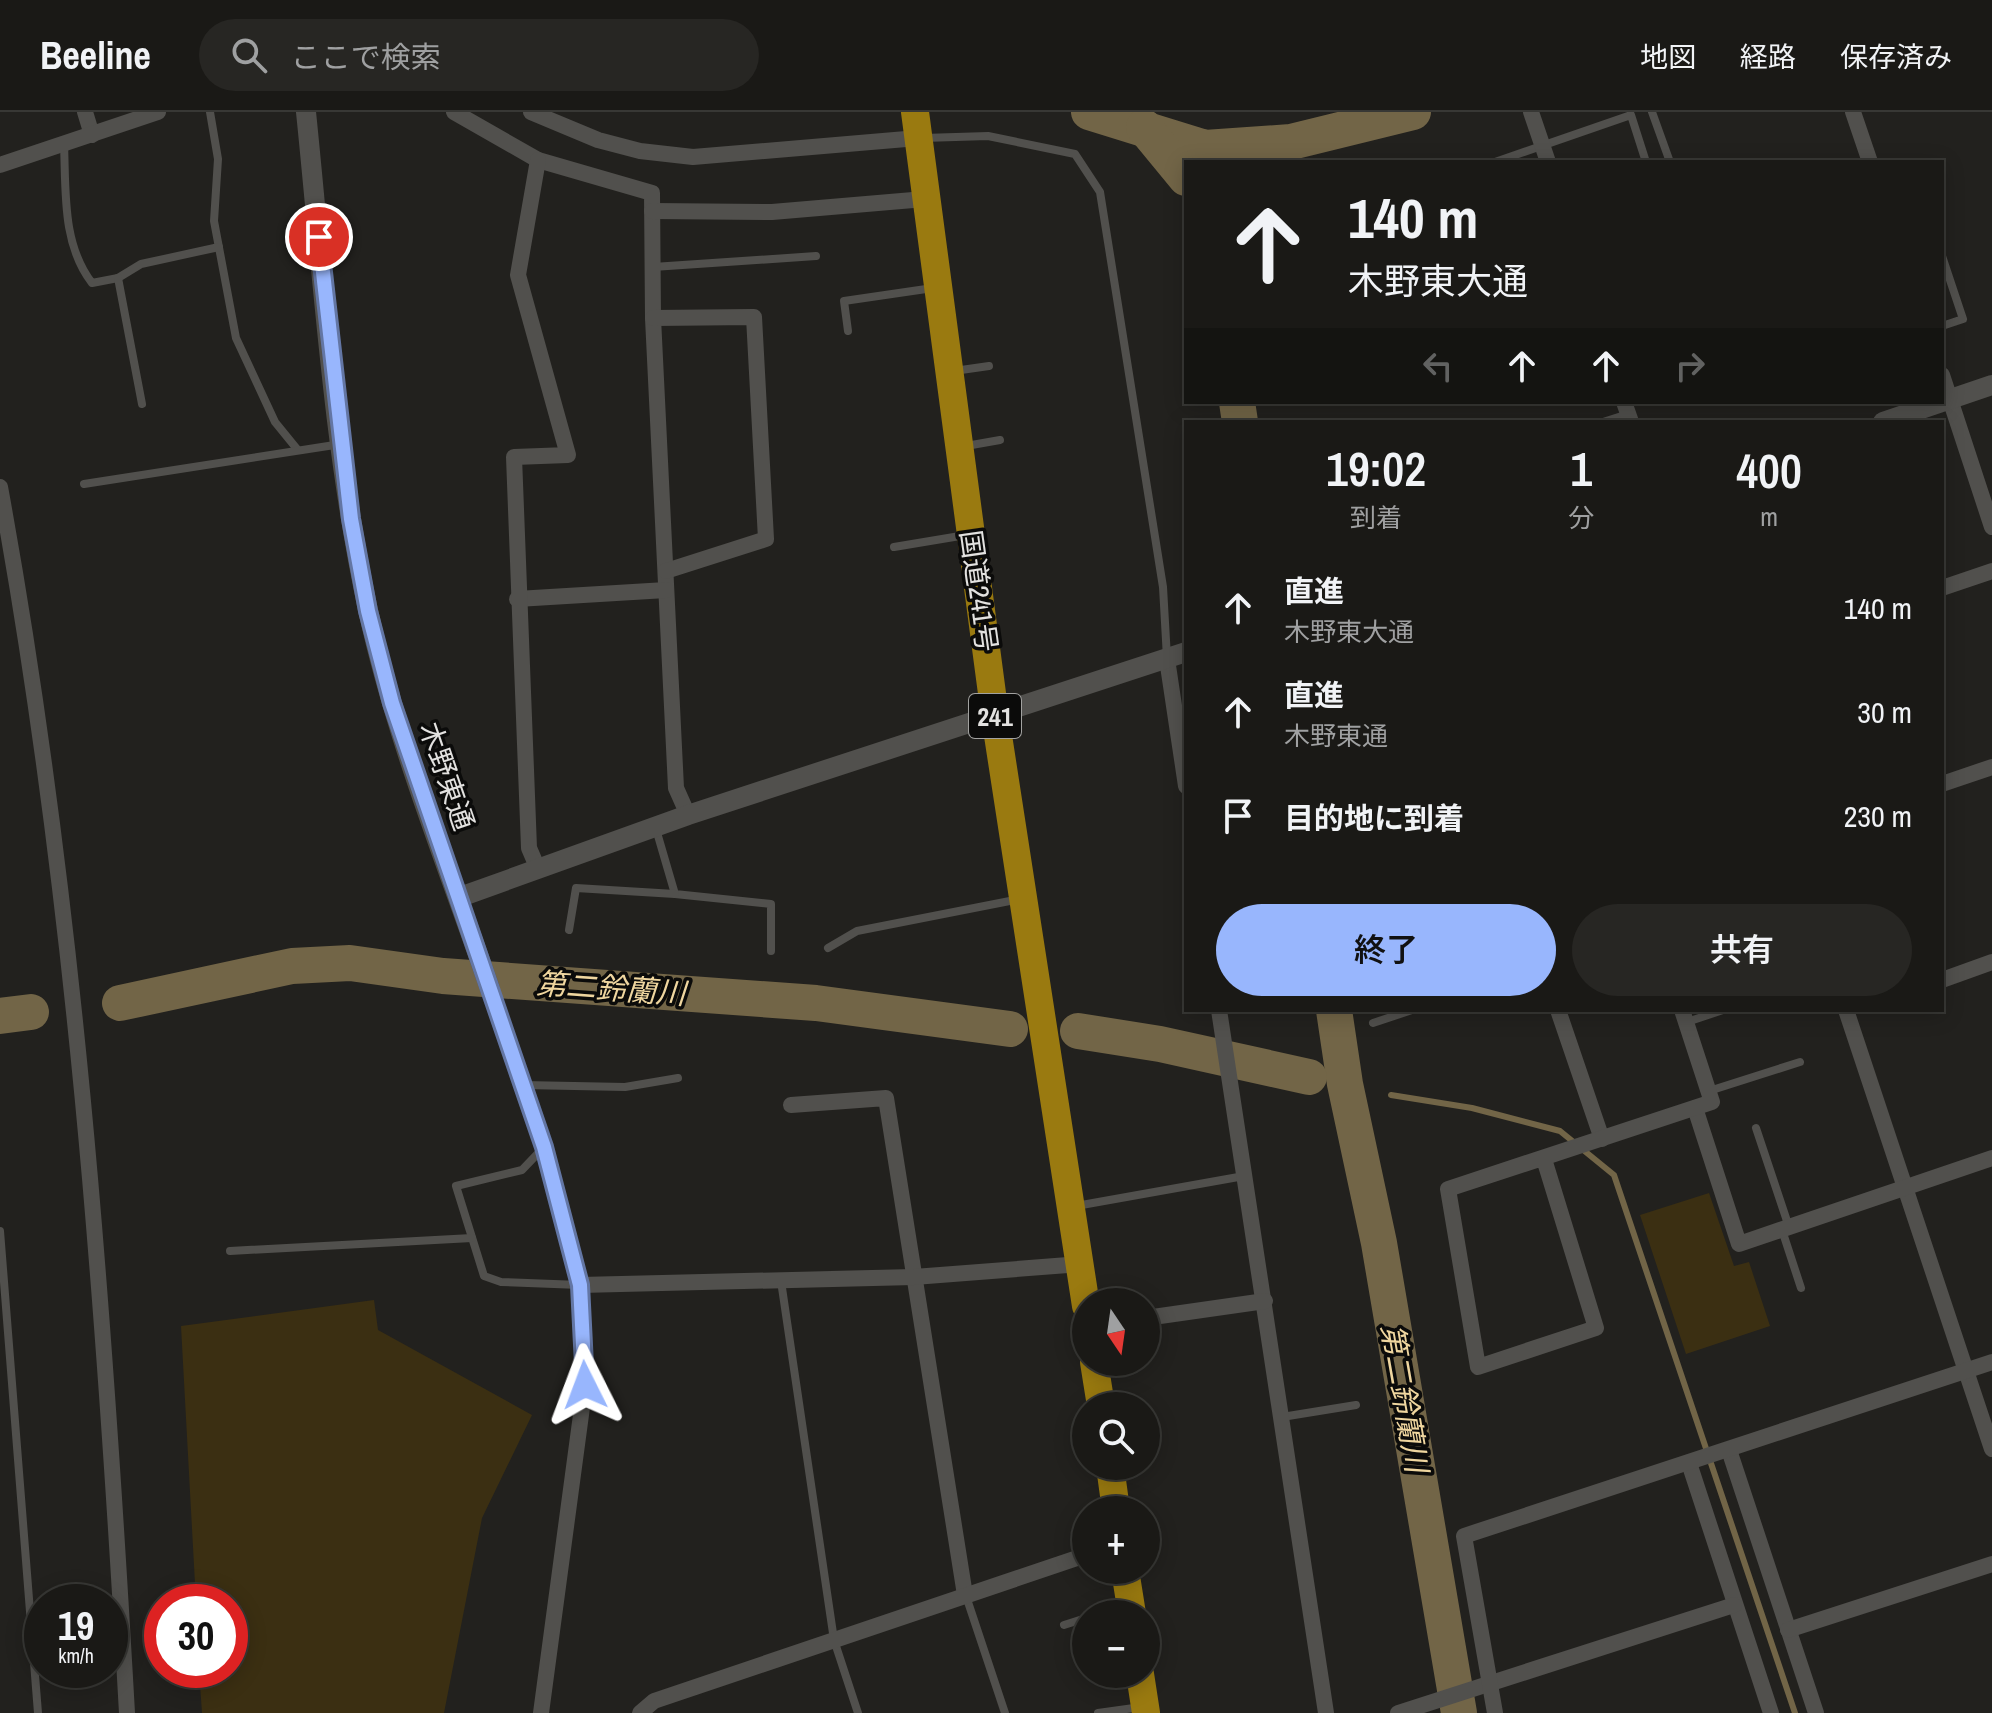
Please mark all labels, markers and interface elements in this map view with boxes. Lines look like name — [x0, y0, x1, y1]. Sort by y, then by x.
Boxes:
search box — [199, 19, 759, 91]
text: Beeline — [40, 30, 151, 81]
icon: search — [227, 33, 271, 77]
text: ここで検索 — [291, 37, 441, 77]
text: 地図 — [1640, 38, 1696, 76]
text: 経路 — [1740, 38, 1796, 76]
text: 保存済み — [1840, 38, 1952, 76]
text: 140 m — [1348, 180, 1478, 255]
icon: ahead — [1216, 192, 1320, 296]
pin — [285, 203, 353, 271]
icon: arrive — [297, 215, 341, 259]
text: 木野東大通 — [1348, 257, 1528, 305]
icon: left — [1416, 344, 1460, 388]
icon: ahead — [1500, 344, 1544, 388]
icon: ahead — [1584, 344, 1628, 388]
icon: right — [1668, 344, 1712, 388]
text: 19:02 — [1326, 436, 1426, 501]
text: 1 — [1570, 436, 1592, 501]
text: 400 — [1736, 438, 1802, 503]
text: m — [1760, 499, 1778, 534]
text: 到着 — [1350, 500, 1402, 535]
text: 分 — [1568, 500, 1594, 535]
street label: 国道241号 — [952, 528, 1006, 654]
text: 直進 — [1284, 571, 1344, 611]
icon: ahead — [1216, 586, 1260, 630]
text: 140 m — [1844, 588, 1912, 628]
text: 木野東大通 — [1284, 614, 1414, 649]
text: 直進 — [1284, 675, 1344, 715]
icon: ahead — [1216, 690, 1260, 734]
text: 30 m — [1857, 692, 1912, 732]
road number: 241 — [969, 694, 1021, 738]
street label: 木野東通 — [411, 717, 483, 835]
text: 木野東通 — [1284, 718, 1388, 753]
icon: arrive — [1216, 794, 1260, 838]
text: 230 m — [1844, 796, 1912, 836]
text: 目的地に到着 — [1284, 798, 1464, 838]
button: 終了 — [1216, 904, 1556, 996]
button: 共有 — [1572, 904, 1912, 996]
water label: 第二鈴蘭川 — [535, 963, 690, 1013]
north arrow — [1072, 1288, 1160, 1376]
map controls — [1072, 1288, 1160, 1688]
water label: 第二鈴蘭川 — [1372, 1321, 1438, 1478]
position arrow — [543, 1343, 627, 1427]
button: search — [1072, 1392, 1160, 1480]
button: + — [1072, 1496, 1160, 1584]
speed limit sign: 30 — [144, 1584, 248, 1688]
text: 19 — [58, 1599, 94, 1652]
button: − — [1072, 1600, 1160, 1688]
text: km/h — [58, 1642, 94, 1669]

